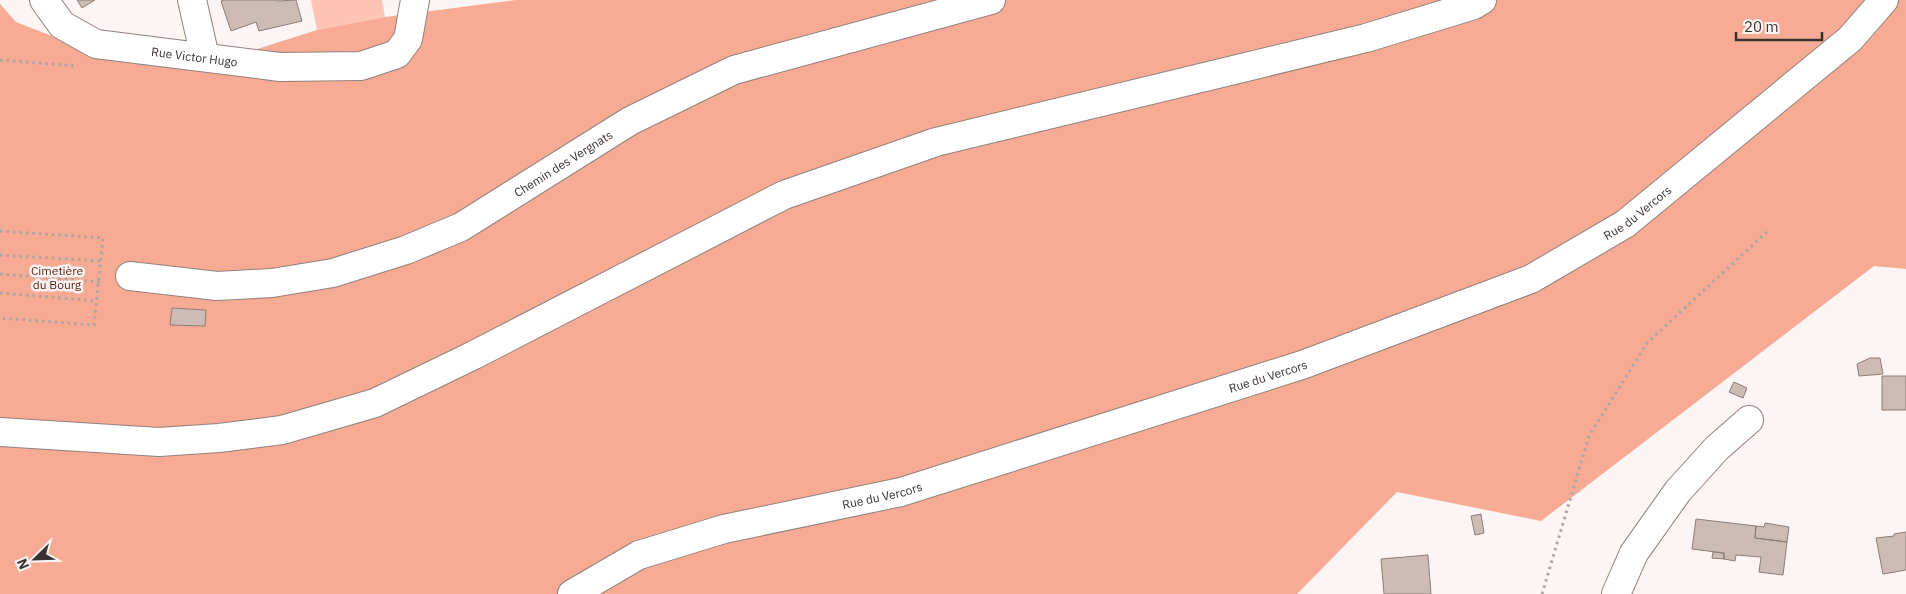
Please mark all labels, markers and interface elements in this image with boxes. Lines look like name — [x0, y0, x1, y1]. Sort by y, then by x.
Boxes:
scale bar — [1736, 10, 1822, 42]
text: 20 m — [1744, 17, 1779, 36]
street label: Rue Victor Hugo — [150, 43, 239, 69]
street label: Chemin des Vergnats — [511, 126, 615, 200]
street label: Rue du Vercors — [1600, 182, 1674, 243]
park label: Cimetière du Bourg — [31, 263, 84, 292]
street label: Rue du Vercors — [1227, 356, 1309, 395]
street label: Rue du Vercors — [841, 478, 924, 512]
north arrow — [10, 534, 60, 584]
text: N — [13, 556, 33, 572]

